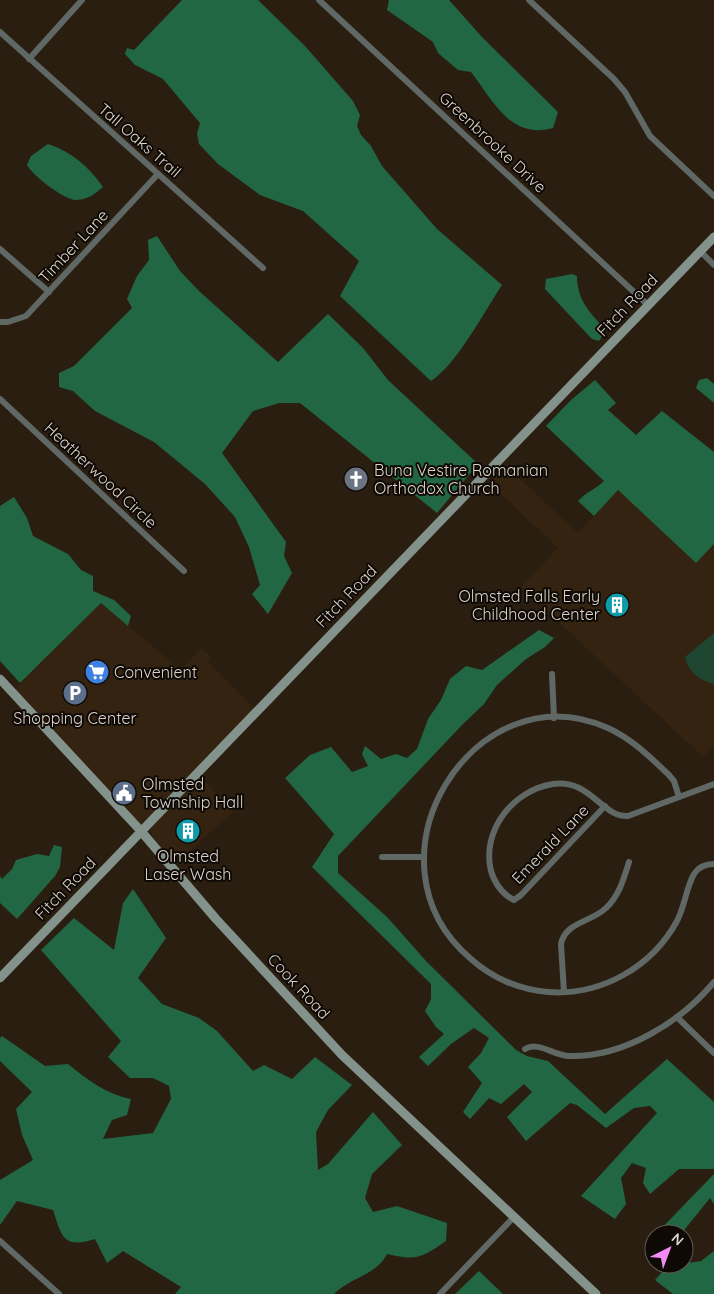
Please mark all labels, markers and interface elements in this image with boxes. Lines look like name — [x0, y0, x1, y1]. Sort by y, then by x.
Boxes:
street label: Greenbrooke Drive — [435, 87, 551, 197]
street label: Tall Oaks Trail — [94, 99, 186, 181]
street label: Timber Lane — [34, 205, 112, 287]
street label: Fitch Road — [592, 270, 662, 340]
street label: Heatherwood Circle — [40, 418, 162, 532]
place label: Buna Vestire Romanian Orthodox Church — [374, 460, 548, 498]
church icon: Buna Vestire Romanian Orthodox Church — [343, 466, 369, 492]
street label: Fitch Road — [311, 561, 381, 631]
place label: Olmsted Falls Early Childhood Center — [458, 586, 600, 624]
building icon: Olmsted Falls Early Childhood Center — [604, 592, 630, 618]
supermarket icon: Convenient — [84, 659, 110, 685]
place label: Convenient — [114, 662, 197, 682]
parking icon: Shopping Center — [62, 680, 88, 706]
place label: Shopping Center — [13, 708, 137, 728]
place label: Olmsted Township Hall — [142, 774, 243, 812]
public building icon: Olmsted Township Hall — [111, 780, 137, 806]
street label: Emerald Lane — [507, 800, 593, 888]
building icon: Olmsted Laser Wash — [175, 818, 201, 844]
place label: Olmsted Laser Wash — [145, 846, 231, 884]
street label: Fitch Road — [30, 853, 100, 923]
street label: Cook Road — [264, 949, 334, 1023]
north arrow — [644, 1224, 694, 1274]
text: N — [668, 1229, 688, 1249]

